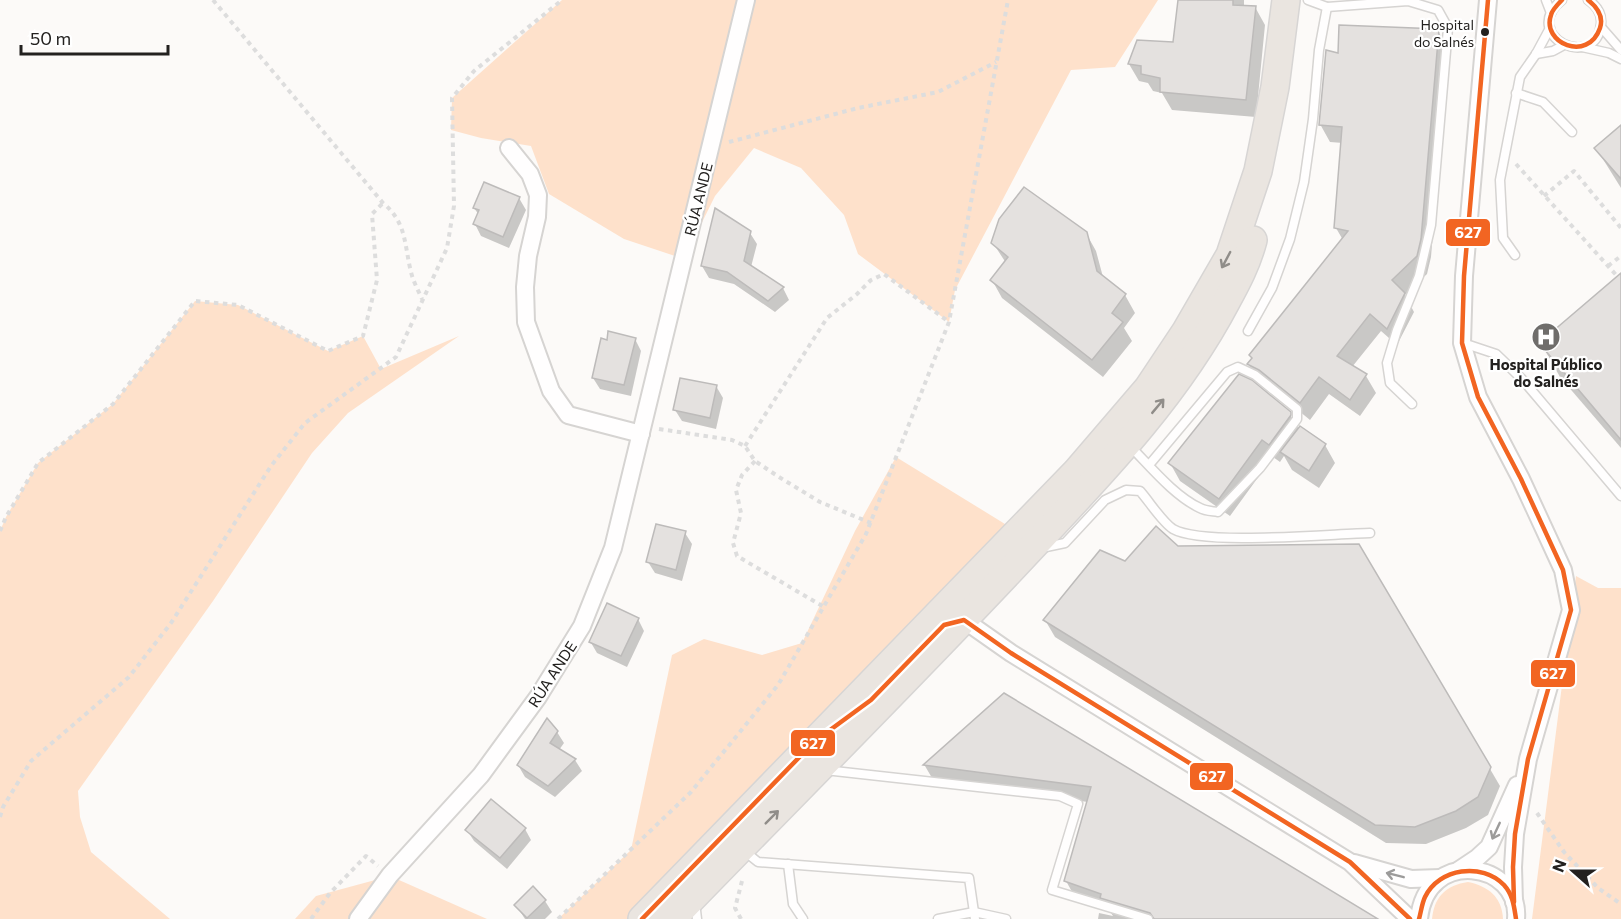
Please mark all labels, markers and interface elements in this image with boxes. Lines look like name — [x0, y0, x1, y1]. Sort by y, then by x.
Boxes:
place label: Hospital do Salnés — [1414, 16, 1474, 50]
scale bar — [21, 18, 168, 56]
marker: Hospital do Salnés — [1479, 26, 1491, 38]
text: 50 m — [30, 27, 71, 49]
street label: RÚA ANDE — [679, 160, 716, 238]
line badge: 627 — [1445, 218, 1491, 247]
text: 627 — [1454, 222, 1482, 241]
one-way arrow — [1220, 251, 1231, 269]
hospital icon: Hospital Público do Salnés — [1530, 321, 1562, 353]
place label: Hospital Público do Salnés — [1490, 355, 1603, 390]
one-way arrow — [1152, 398, 1165, 414]
street label: RÚA ANDE — [523, 637, 580, 710]
line badge: 627 — [1530, 659, 1576, 688]
text: 627 — [1539, 663, 1567, 682]
line badge: 627 — [790, 729, 836, 757]
text: 627 — [799, 733, 827, 752]
line badge: 627 — [1189, 762, 1234, 791]
text: 627 — [1198, 766, 1226, 785]
one-way arrow — [764, 809, 779, 824]
one-way arrow — [1489, 822, 1501, 840]
north arrow — [1543, 841, 1603, 901]
text: N — [1548, 856, 1570, 874]
one-way arrow — [1386, 868, 1405, 880]

